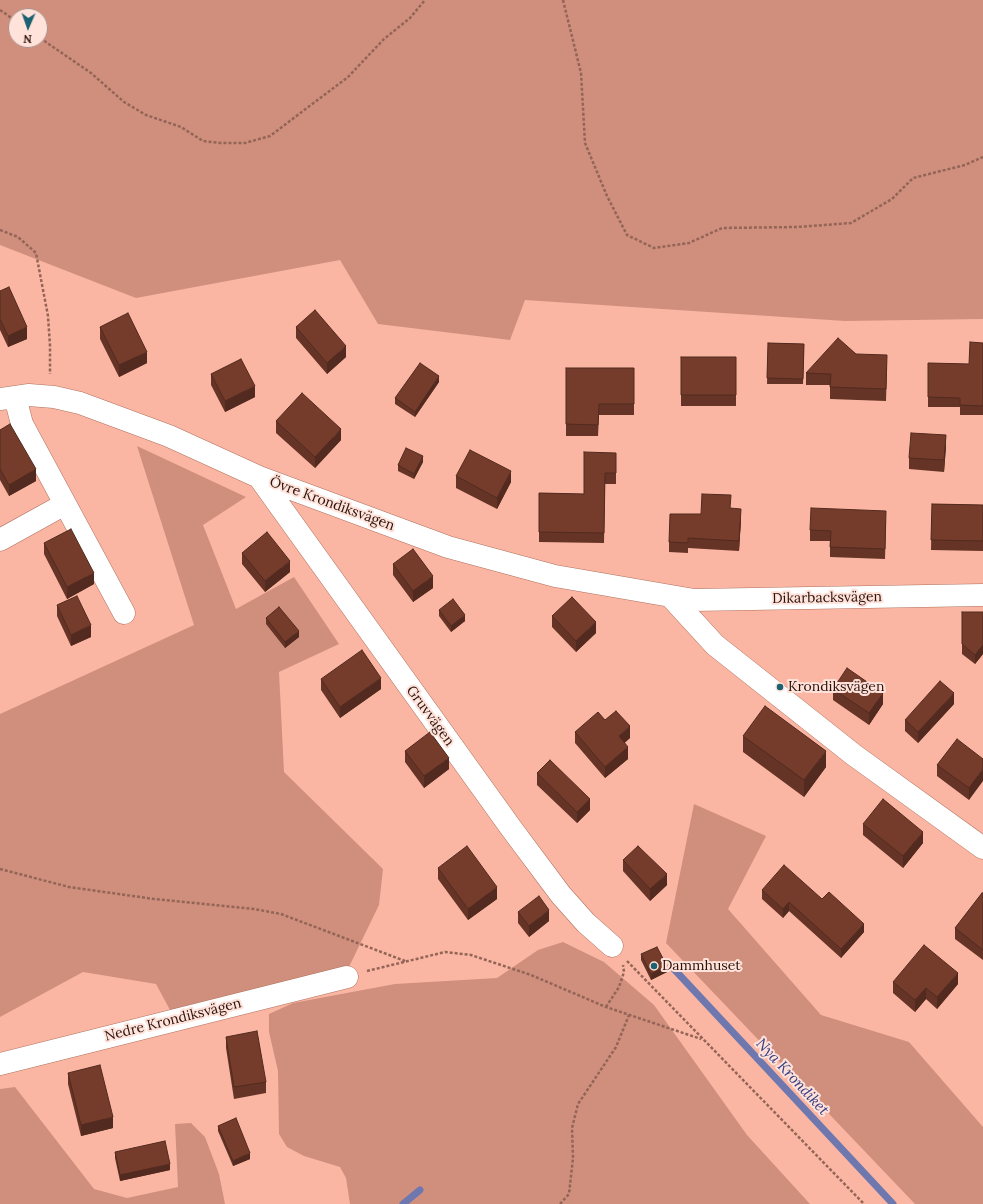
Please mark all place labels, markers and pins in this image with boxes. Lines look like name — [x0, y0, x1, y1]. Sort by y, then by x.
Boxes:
place label: Krondiksvägen — [788, 679, 884, 695]
marker: Krondiksvägen — [775, 682, 785, 692]
place label: Dammhuset — [662, 958, 741, 974]
marker: Dammhuset — [649, 961, 659, 971]

